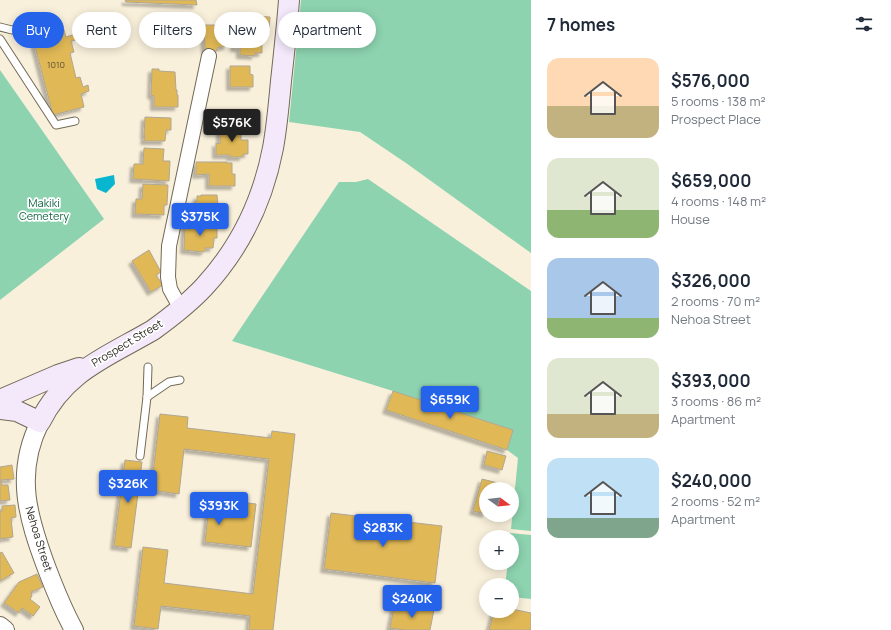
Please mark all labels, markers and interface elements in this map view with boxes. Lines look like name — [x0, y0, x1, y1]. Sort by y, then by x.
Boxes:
chip: Buy — [12, 12, 64, 48]
chip: Rent — [72, 12, 131, 48]
chip: Filters — [139, 12, 206, 48]
chip: New — [214, 12, 270, 48]
chip: Apartment — [278, 12, 376, 48]
text: 7 homes — [547, 13, 615, 36]
icon: filters — [853, 13, 875, 35]
house number: 1010 — [47, 58, 65, 71]
text: $576,000 — [671, 69, 750, 92]
icon: home — [579, 74, 627, 122]
text: 5 rooms · 138 m² — [671, 92, 766, 110]
pin: $576K — [204, 109, 260, 143]
text: Prospect Place — [671, 110, 761, 128]
text: $576K — [212, 113, 252, 131]
text: $659,000 — [671, 169, 751, 192]
icon: home — [579, 174, 627, 222]
text: 4 rooms · 148 m² — [671, 192, 766, 210]
park label: Makiki Cemetery — [19, 195, 69, 223]
pin: $375K — [172, 203, 228, 237]
text: $375K — [181, 207, 219, 225]
text: House — [671, 210, 710, 228]
text: $326,000 — [671, 269, 751, 292]
icon: home — [579, 274, 627, 322]
text: 2 rooms · 70 m² — [671, 292, 760, 310]
text: Nehoa Street — [671, 310, 751, 328]
street label: Prospect Street — [88, 315, 165, 370]
text: $393,000 — [671, 369, 751, 392]
icon: home — [579, 374, 627, 422]
pin: $659K — [422, 386, 478, 420]
text: $659K — [430, 390, 470, 408]
text: 3 rooms · 86 m² — [671, 392, 761, 410]
text: Apartment — [671, 410, 735, 428]
text: $240,000 — [671, 469, 752, 492]
pin: $326K — [100, 470, 156, 504]
text: $326K — [108, 474, 148, 492]
icon: home — [579, 474, 627, 522]
north arrow — [479, 482, 519, 522]
map controls — [479, 482, 519, 618]
pin: $393K — [191, 492, 247, 526]
text: 2 rooms · 52 m² — [671, 492, 760, 510]
text: $393K — [199, 496, 239, 514]
street label: Nehoa Street — [22, 504, 57, 573]
text: Apartment — [671, 510, 735, 528]
pin: $283K — [355, 514, 411, 548]
text: $283K — [363, 518, 403, 536]
button: + — [479, 530, 519, 570]
button: − — [479, 578, 519, 618]
pin: $240K — [384, 585, 440, 619]
text: $240K — [392, 589, 432, 607]

